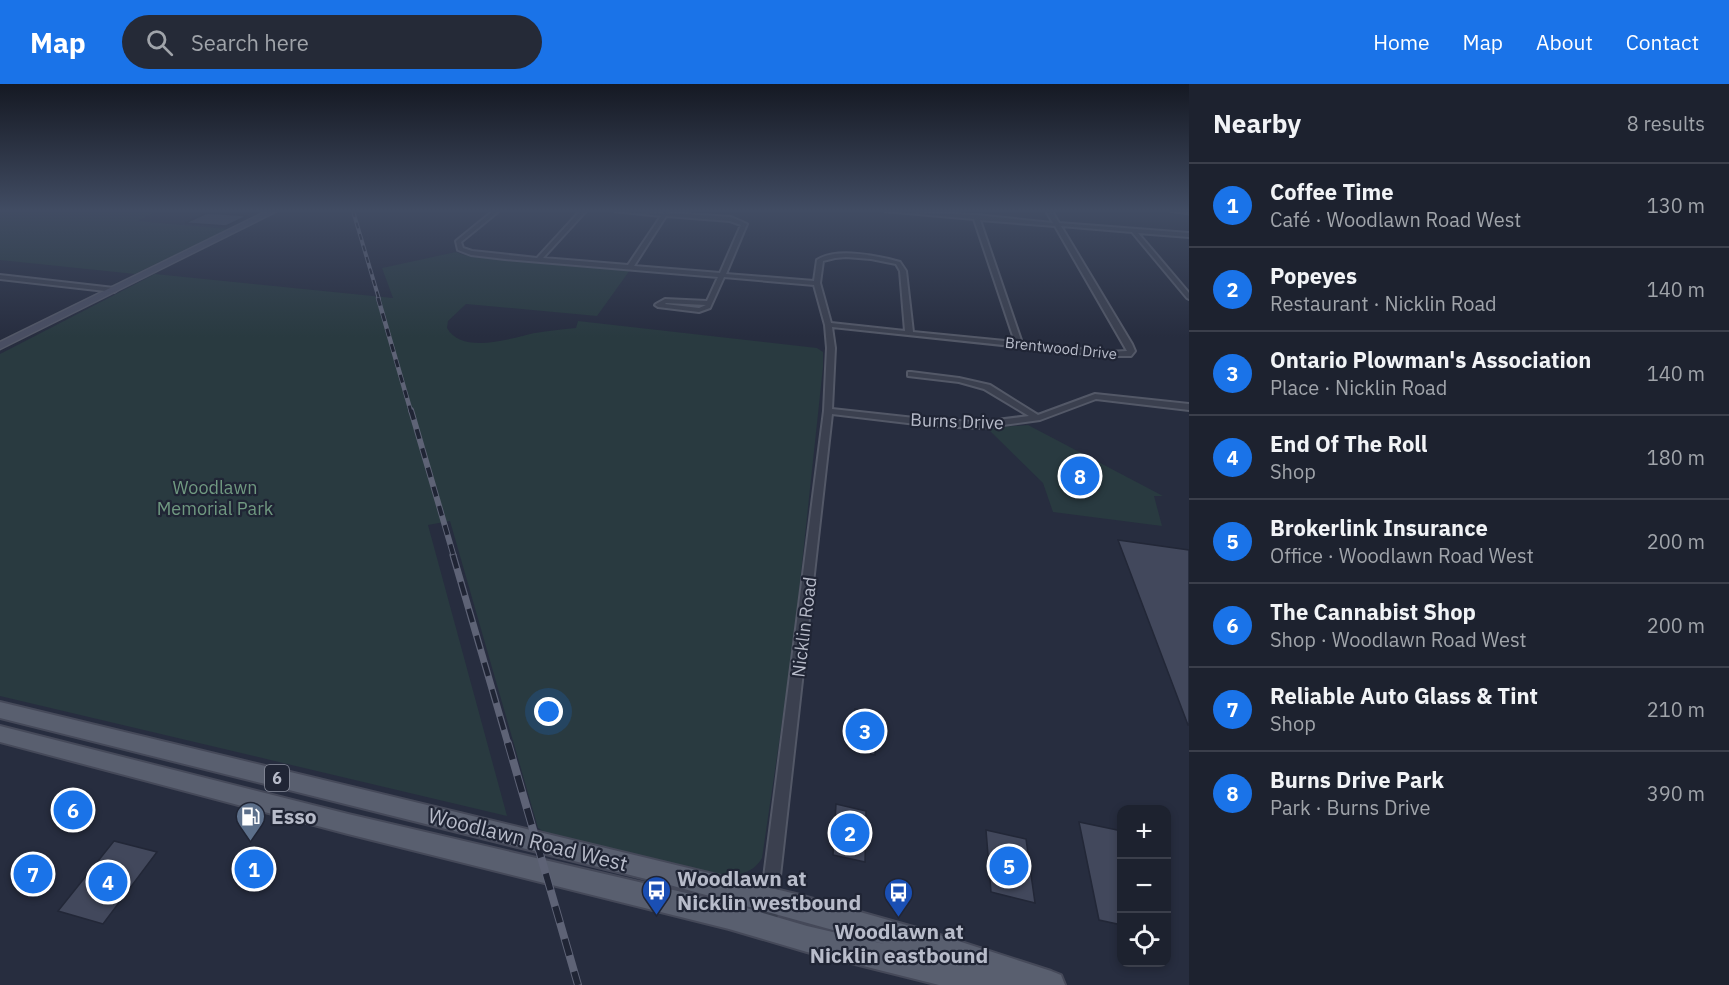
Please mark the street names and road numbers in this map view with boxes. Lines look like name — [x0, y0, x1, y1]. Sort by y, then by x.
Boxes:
street label: Brentwood Drive — [1004, 333, 1118, 363]
street label: Burns Drive — [910, 408, 1004, 434]
street label: Nicklin Road — [786, 575, 822, 679]
road number: 6 — [265, 765, 289, 791]
street label: Woodlawn Road West — [425, 801, 631, 877]

